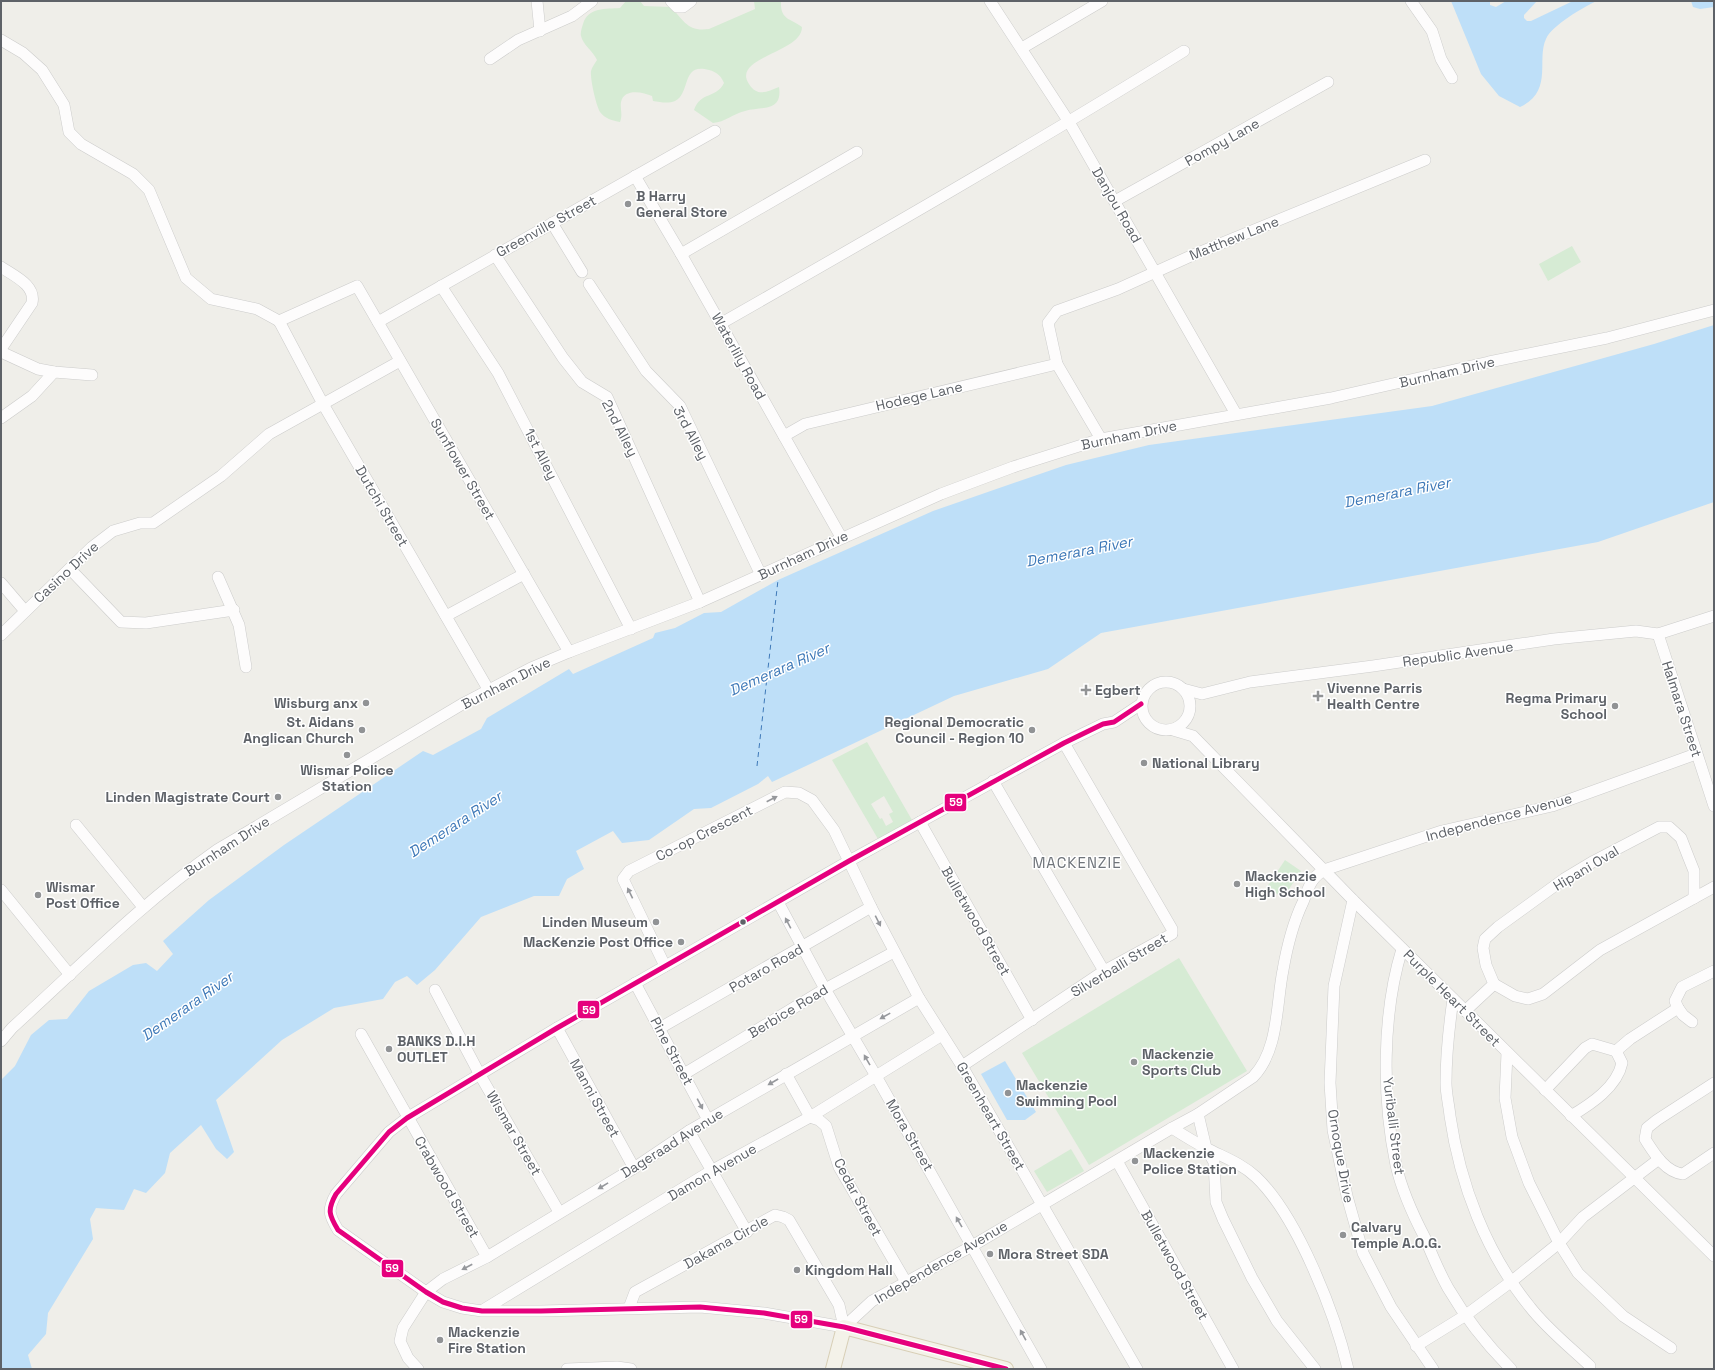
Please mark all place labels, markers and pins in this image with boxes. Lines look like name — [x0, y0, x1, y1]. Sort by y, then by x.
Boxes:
place label: B Harry General Store — [636, 187, 727, 221]
marker: B Harry General Store — [623, 199, 633, 209]
place label: Vivenne Parris Health Centre — [1327, 679, 1422, 713]
place label: Egbert — [1095, 681, 1141, 699]
marker: Egbert — [1080, 684, 1092, 696]
place label: Regma Primary School — [1506, 689, 1607, 723]
marker: Vivenne Parris Health Centre — [1312, 690, 1324, 702]
place label: Wisburg anx — [274, 694, 358, 712]
marker: Wisburg anx — [361, 698, 371, 708]
marker: Regma Primary School — [1610, 701, 1620, 711]
place label: St. Aidans Anglican Church — [243, 713, 354, 747]
place label: Regional Democratic Council - Region 10 — [884, 713, 1024, 747]
marker: St. Aidans Anglican Church — [357, 725, 367, 735]
marker: Regional Democratic Council - Region 10 — [1027, 725, 1037, 735]
marker: Wismar Police Station — [342, 750, 352, 760]
place label: National Library — [1152, 754, 1260, 772]
marker: National Library — [1139, 758, 1149, 768]
place label: Wismar Police Station — [300, 761, 394, 795]
place label: Linden Magistrate Court — [105, 788, 270, 806]
marker: Linden Magistrate Court — [273, 792, 283, 802]
place label: Mackenzie High School — [1245, 867, 1325, 901]
place label: Wismar Post Office — [46, 878, 120, 912]
marker: Mackenzie High School — [1232, 879, 1242, 889]
marker: Wismar Post Office — [33, 890, 43, 900]
place label: Linden Museum — [542, 913, 648, 931]
marker: Linden Museum — [651, 917, 661, 927]
unlabelled marker — [738, 917, 748, 927]
place label: MacKenzie Post Office — [523, 933, 673, 951]
marker: MacKenzie Post Office — [676, 937, 686, 947]
place label: BANKS D.I.H OUTLET — [397, 1032, 475, 1066]
marker: BANKS D.I.H OUTLET — [384, 1044, 394, 1054]
place label: Mackenzie Sports Club — [1142, 1045, 1221, 1079]
marker: Mackenzie Sports Club — [1129, 1057, 1139, 1067]
place label: Mackenzie Swimming Pool — [1016, 1076, 1117, 1110]
marker: Mackenzie Swimming Pool — [1003, 1088, 1013, 1098]
place label: Mackenzie Police Station — [1143, 1144, 1237, 1178]
marker: Mackenzie Police Station — [1130, 1156, 1140, 1166]
place label: Calvary Temple A.O.G. — [1351, 1218, 1441, 1252]
marker: Calvary Temple A.O.G. — [1338, 1230, 1348, 1240]
place label: Mora Street SDA — [998, 1245, 1109, 1263]
marker: Mora Street SDA — [985, 1249, 995, 1259]
place label: Kingdom Hall — [805, 1261, 893, 1279]
marker: Kingdom Hall — [792, 1265, 802, 1275]
place label: Mackenzie Fire Station — [448, 1323, 526, 1357]
marker: Mackenzie Fire Station — [435, 1335, 445, 1345]

